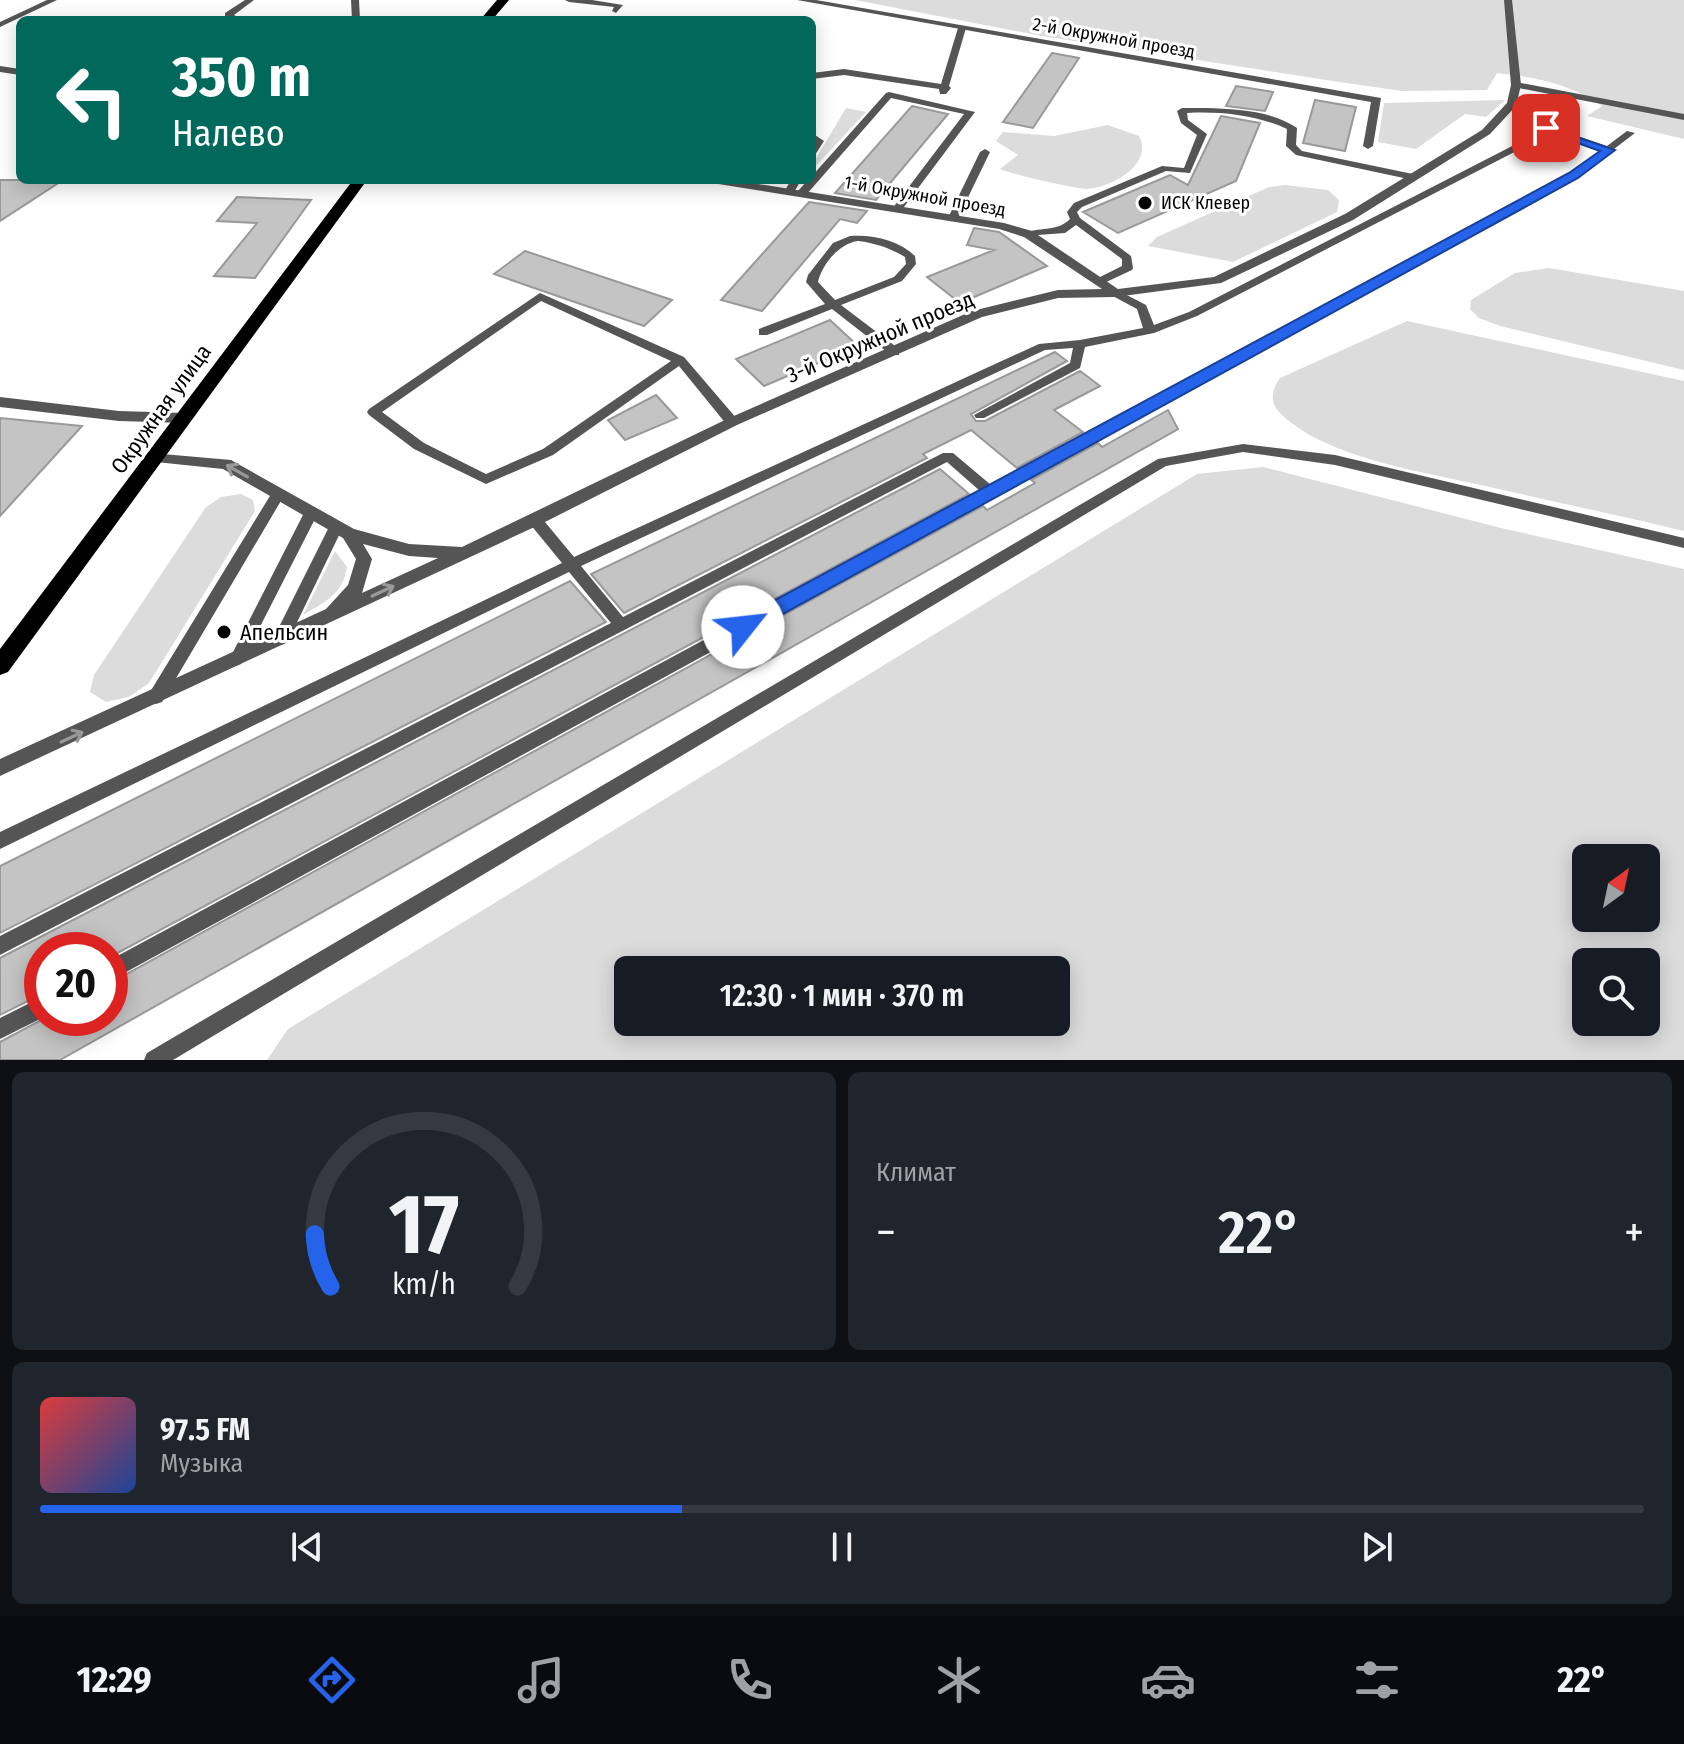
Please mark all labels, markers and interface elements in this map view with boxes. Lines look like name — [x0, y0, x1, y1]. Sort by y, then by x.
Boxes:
street label: 2-й Окружной проезд — [1031, 13, 1197, 63]
text: 350 m — [172, 44, 311, 111]
icon: left — [40, 48, 144, 152]
pin — [1512, 94, 1580, 162]
icon: arrive — [1524, 106, 1568, 150]
text: Налево — [172, 112, 285, 156]
street label: 1-й Окружной проезд — [843, 171, 1007, 221]
place label: ИСК Клевер — [1161, 192, 1250, 214]
marker: ИСК Клевер — [1136, 194, 1154, 212]
street label: 3-й Окружной проезд — [782, 285, 978, 389]
street label: Окружная улица — [105, 339, 217, 479]
one-way arrow — [226, 463, 249, 479]
one-way arrow — [371, 583, 395, 598]
position arrow — [701, 585, 785, 669]
place label: Апельсин — [240, 619, 328, 646]
marker: Апельсин — [215, 623, 233, 641]
one-way arrow — [59, 729, 83, 744]
north arrow — [1572, 844, 1660, 932]
map controls — [1572, 844, 1660, 1036]
speed limit sign: 20 — [24, 932, 128, 1036]
button: search — [1572, 948, 1660, 1036]
text: 12:30 · 1 мин · 370 m — [720, 978, 964, 1014]
text: Климат — [876, 1157, 956, 1188]
text: 17 — [389, 1175, 459, 1275]
text: 22° — [1218, 1197, 1302, 1269]
text: − — [876, 1206, 896, 1259]
text: + — [1624, 1206, 1644, 1259]
text: km/h — [392, 1267, 456, 1302]
text: 97.5 FM — [160, 1412, 250, 1448]
text: Музыка — [160, 1448, 243, 1479]
icon: previous — [285, 1525, 329, 1569]
icon: pause — [820, 1525, 864, 1569]
icon: next — [1355, 1525, 1399, 1569]
icon: directions — [304, 1652, 360, 1708]
icon: music — [513, 1652, 569, 1708]
icon: phone — [722, 1652, 778, 1708]
icon: climate — [931, 1652, 987, 1708]
icon: car — [1140, 1652, 1196, 1708]
icon: filters — [1349, 1652, 1405, 1708]
text: 12:29 — [76, 1658, 152, 1702]
text: 22° — [1557, 1658, 1608, 1702]

